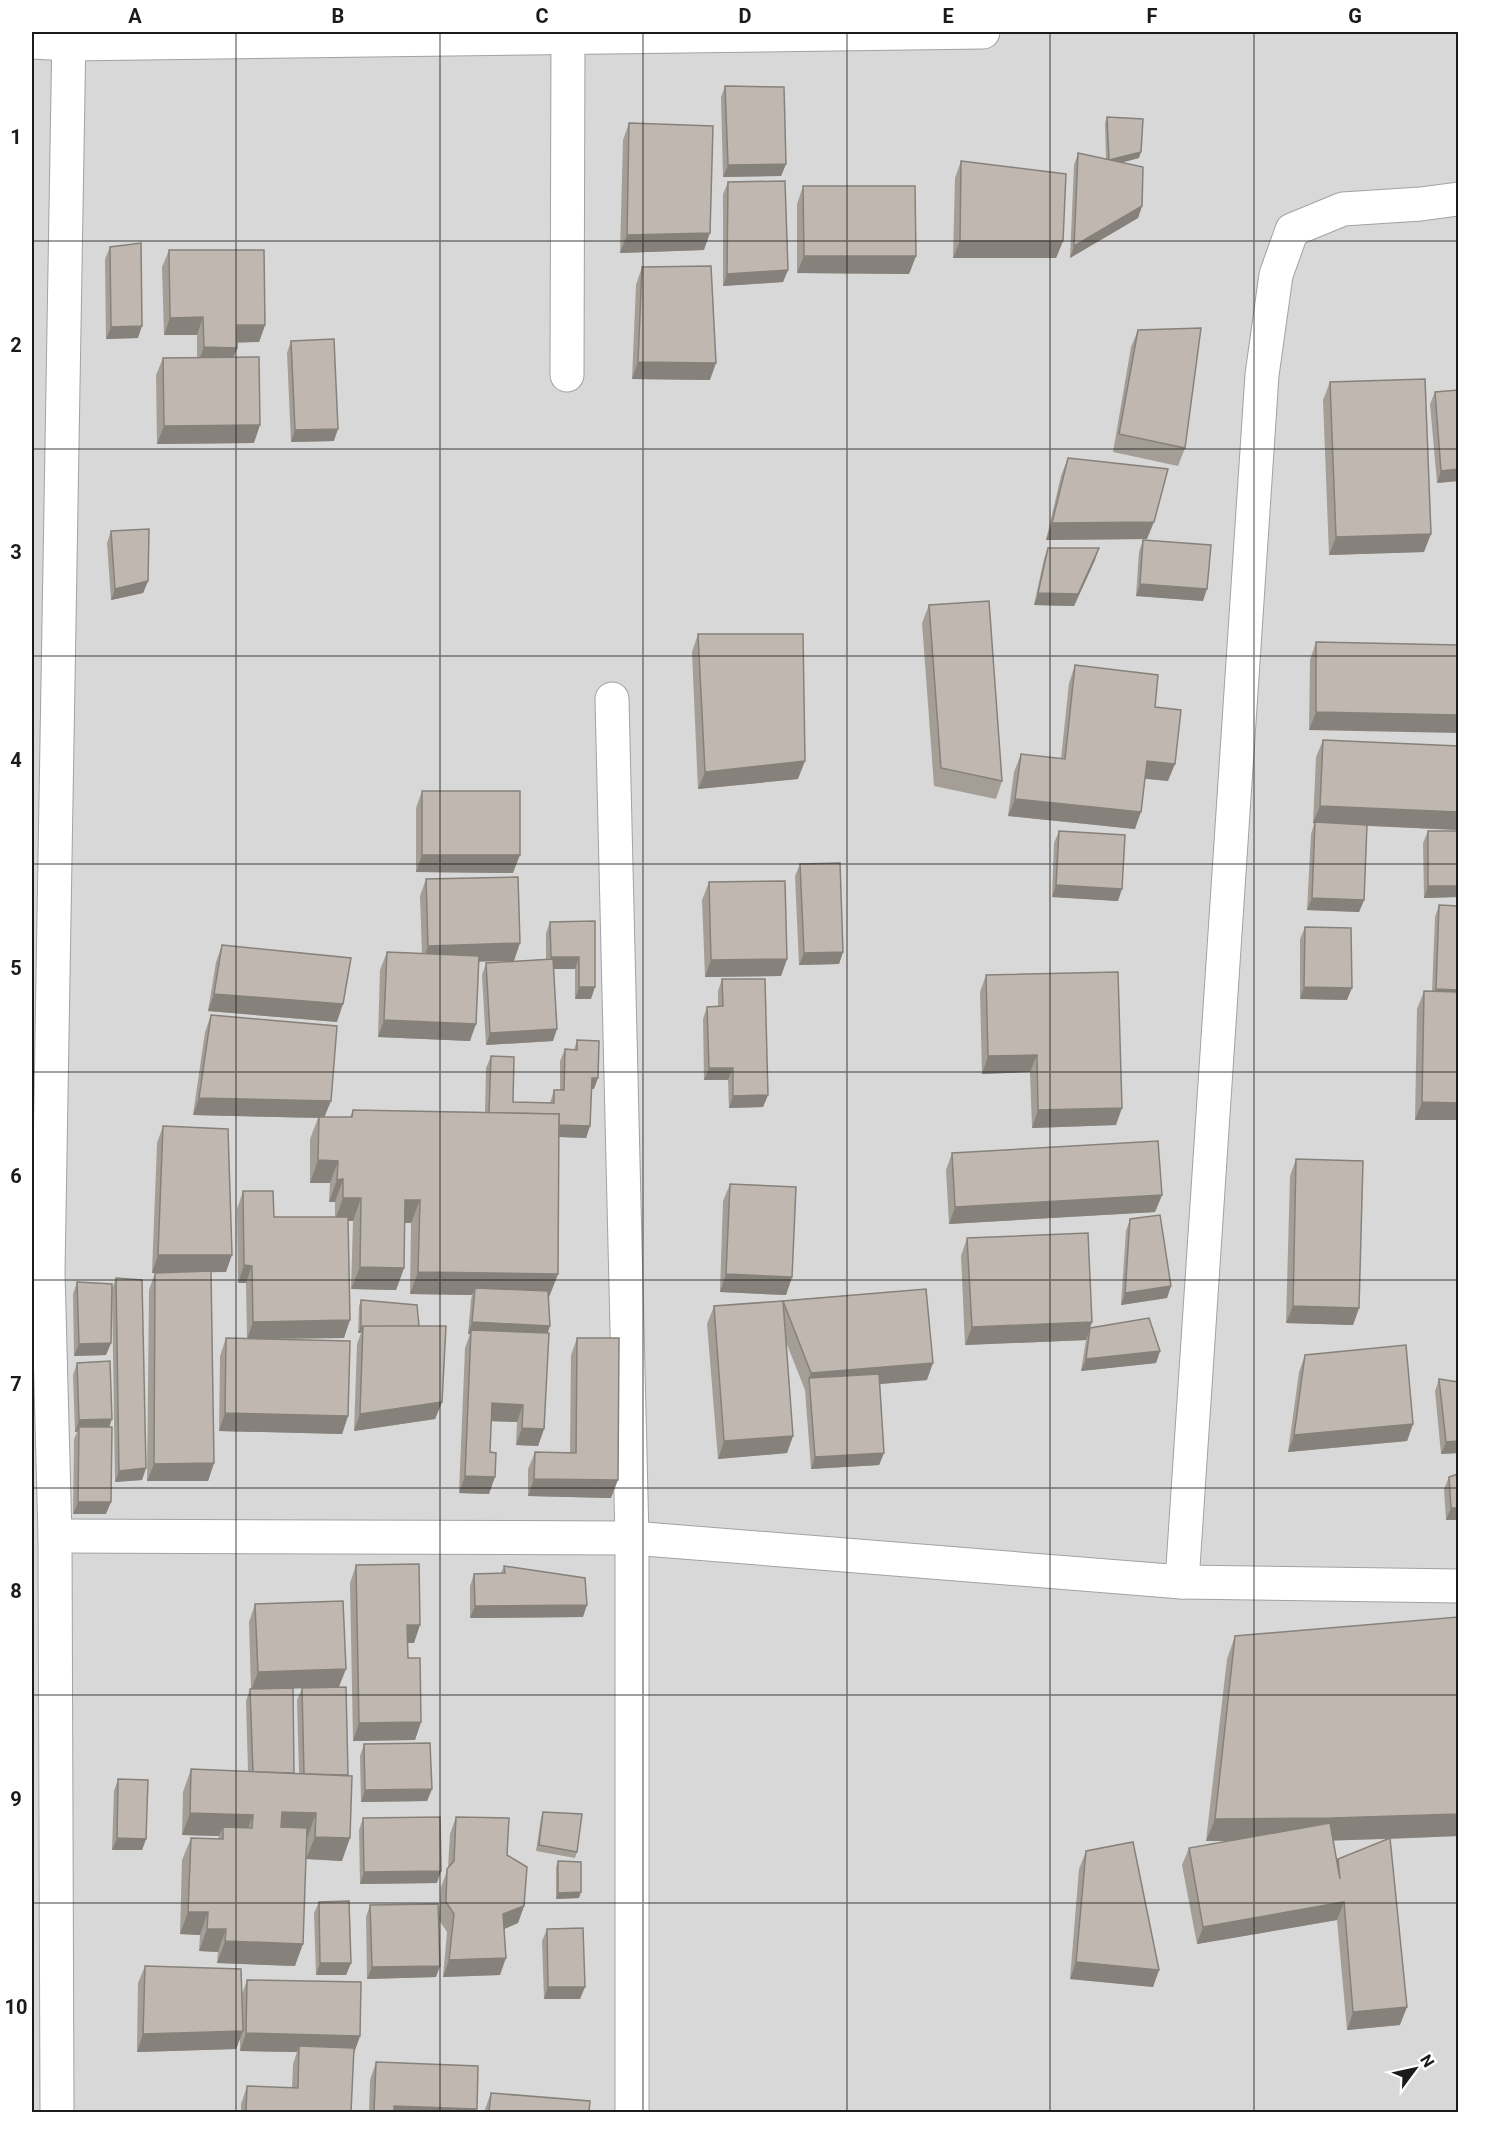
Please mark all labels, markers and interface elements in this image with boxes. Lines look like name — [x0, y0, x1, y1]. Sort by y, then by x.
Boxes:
text: A — [128, 4, 142, 28]
text: B — [332, 4, 344, 28]
text: C — [535, 4, 549, 28]
text: D — [739, 4, 752, 28]
text: E — [942, 4, 954, 28]
text: F — [1147, 4, 1158, 28]
text: G — [1348, 4, 1362, 28]
text: 1 — [10, 125, 22, 149]
text: 2 — [10, 333, 22, 357]
text: 3 — [10, 540, 22, 564]
text: 4 — [10, 748, 22, 772]
text: 5 — [10, 956, 22, 980]
text: 6 — [10, 1164, 22, 1188]
text: 7 — [10, 1372, 22, 1396]
text: 8 — [10, 1579, 22, 1603]
text: 9 — [10, 1787, 22, 1811]
text: 10 — [5, 1995, 27, 2019]
north arrow — [1385, 2039, 1445, 2099]
text: N — [1416, 2051, 1438, 2071]

